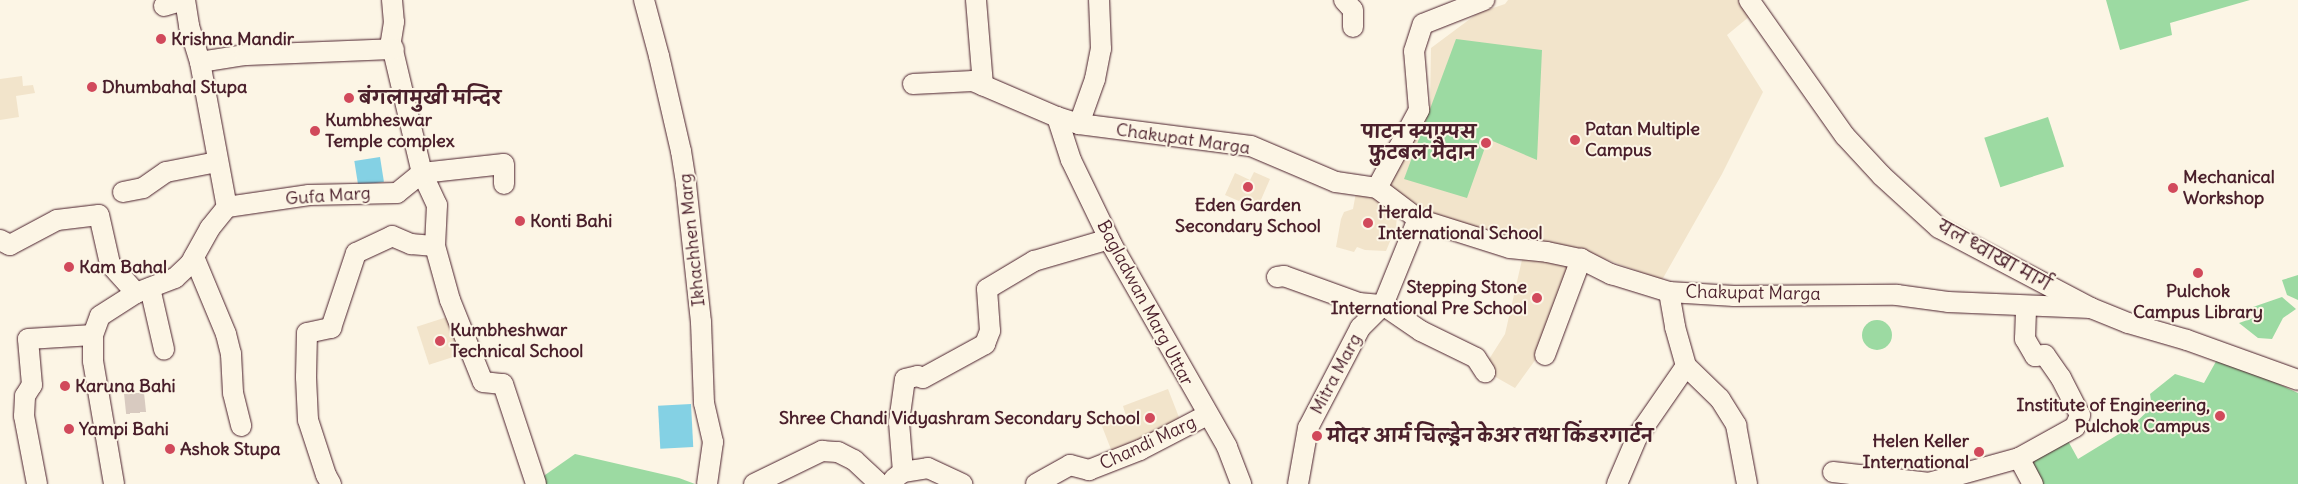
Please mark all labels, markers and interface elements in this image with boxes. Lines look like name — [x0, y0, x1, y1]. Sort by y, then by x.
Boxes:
place label: Krishna Mandir — [171, 28, 294, 50]
marker: Krishna Mandir — [155, 33, 167, 45]
place label: Dhumbahal Stupa — [102, 76, 247, 98]
marker: Dhumbahal Stupa — [86, 81, 98, 93]
place label: बंगलामुखी मन्दिर — [359, 87, 501, 109]
marker: बंगलामुखी मन्दिर — [343, 92, 355, 104]
place label: Kumbheswar Temple complex — [325, 110, 455, 152]
street label: Chakupat Marga — [1115, 119, 1251, 159]
place label: Patan Multiple Campus — [1585, 119, 1700, 162]
place label: पाटन क्याम्पस फुटबल मैदान — [1362, 122, 1476, 164]
marker: Kumbheswar Temple complex — [309, 125, 321, 137]
marker: Patan Multiple Campus — [1569, 134, 1581, 146]
marker: पाटन क्याम्पस फुटबल मैदान — [1480, 137, 1492, 149]
place label: Mechanical Workshop — [2183, 167, 2275, 210]
street label: Ikhachhen Marg — [674, 172, 710, 308]
marker: Eden Garden Secondary School — [1242, 181, 1254, 193]
street label: Gufa Marg — [285, 182, 371, 210]
marker: Mechanical Workshop — [2167, 182, 2179, 194]
place label: Eden Garden Secondary School — [1175, 195, 1321, 238]
place label: Herald International School — [1378, 202, 1543, 244]
place label: Konti Bahi — [530, 210, 612, 232]
marker: Konti Bahi — [514, 215, 526, 227]
street label: यल ध्वाखा मार्ग — [1933, 216, 2055, 296]
street label: Bagladwan Marg Uttar — [1092, 217, 1198, 389]
marker: Herald International School — [1362, 217, 1374, 229]
place label: Kam Bahal — [79, 256, 167, 278]
marker: Kam Bahal — [63, 261, 75, 273]
marker: Pulchok Campus Library — [2192, 267, 2204, 279]
place label: Stepping Stone International Pre School — [1331, 277, 1527, 320]
street label: Chakupat Marga — [1685, 281, 1821, 305]
place label: Pulchok Campus Library — [2133, 281, 2263, 324]
marker: Stepping Stone International Pre School — [1531, 292, 1543, 304]
place label: Kumbheshwar Technical School — [450, 320, 583, 362]
street label: Mitra Marg — [1306, 330, 1366, 418]
marker: Kumbheshwar Technical School — [434, 335, 446, 347]
place label: Karuna Bahi — [75, 375, 176, 397]
marker: Karuna Bahi — [59, 380, 71, 392]
place label: Institute of Engineering, Pulchok Campus — [2017, 395, 2210, 438]
place label: Shree Chandi Vidyashram Secondary School — [779, 407, 1140, 429]
marker: Institute of Engineering, Pulchok Campus — [2214, 410, 2226, 422]
street label: Chandi Marg — [1096, 411, 1200, 475]
marker: Shree Chandi Vidyashram Secondary School — [1144, 412, 1156, 424]
place label: Yampi Bahi — [79, 418, 169, 440]
marker: Yampi Bahi — [63, 423, 75, 435]
place label: मोदर आर्म चिल्ड्रेन केअर तथा किंडरगार्टन — [1327, 425, 1653, 447]
marker: मोदर आर्म चिल्ड्रेन केअर तथा किंडरगार्टन — [1311, 430, 1323, 442]
place label: Helen Keller International — [1862, 431, 1969, 474]
place label: Ashok Stupa — [180, 438, 281, 460]
marker: Ashok Stupa — [164, 443, 176, 455]
marker: Helen Keller International — [1973, 446, 1985, 458]

